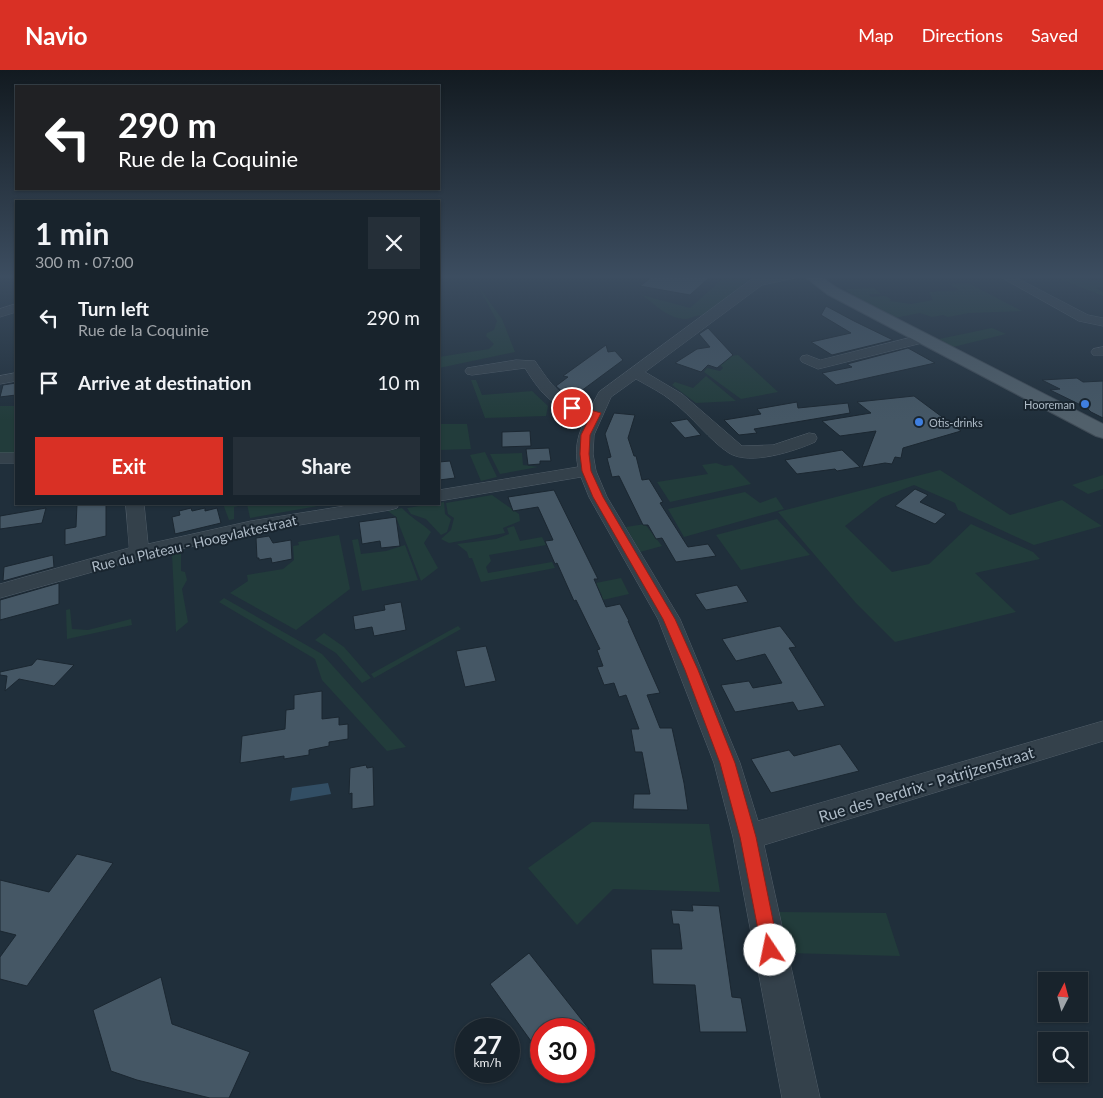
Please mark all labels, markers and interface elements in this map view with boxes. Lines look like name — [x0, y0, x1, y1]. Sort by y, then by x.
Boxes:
text: Navio — [25, 21, 88, 50]
text: Map — [858, 24, 894, 46]
text: Directions — [922, 24, 1003, 46]
text: Saved — [1031, 24, 1078, 46]
text: 290 m — [118, 103, 217, 145]
icon: left — [35, 105, 100, 170]
text: Rue de la Coquinie — [118, 145, 298, 172]
text: 1 min — [35, 215, 109, 251]
button: close — [368, 217, 420, 269]
text: 300 m · 07:00 — [35, 252, 134, 271]
text: Turn left — [78, 297, 149, 320]
icon: left — [35, 304, 63, 332]
text: 290 m — [366, 306, 420, 329]
text: Rue de la Coquinie — [78, 320, 209, 339]
icon: arrive — [35, 369, 63, 397]
text: Arrive at destination — [78, 371, 251, 394]
text: 10 m — [377, 371, 420, 394]
pin — [551, 387, 593, 429]
icon: arrive — [558, 394, 586, 422]
place label: Hooreman — [1024, 398, 1075, 411]
marker: Hooreman — [1079, 398, 1091, 410]
marker: Otis-drinks — [913, 416, 925, 428]
place label: Otis-drinks — [929, 416, 983, 429]
button: Exit — [35, 437, 223, 495]
button: Share — [233, 437, 420, 495]
street label: Rue du Plateau - Hoogvlaktestraat — [90, 511, 298, 575]
street label: Rue des Perdrix - Patrijzenstraat — [816, 742, 1036, 826]
position arrow — [743, 923, 795, 975]
north arrow — [1038, 972, 1088, 1022]
map controls — [1038, 972, 1088, 1082]
speed limit sign: 30 — [530, 1018, 595, 1083]
text: 27 — [473, 1029, 502, 1059]
button: search — [1038, 1032, 1088, 1082]
text: km/h — [473, 1055, 502, 1070]

